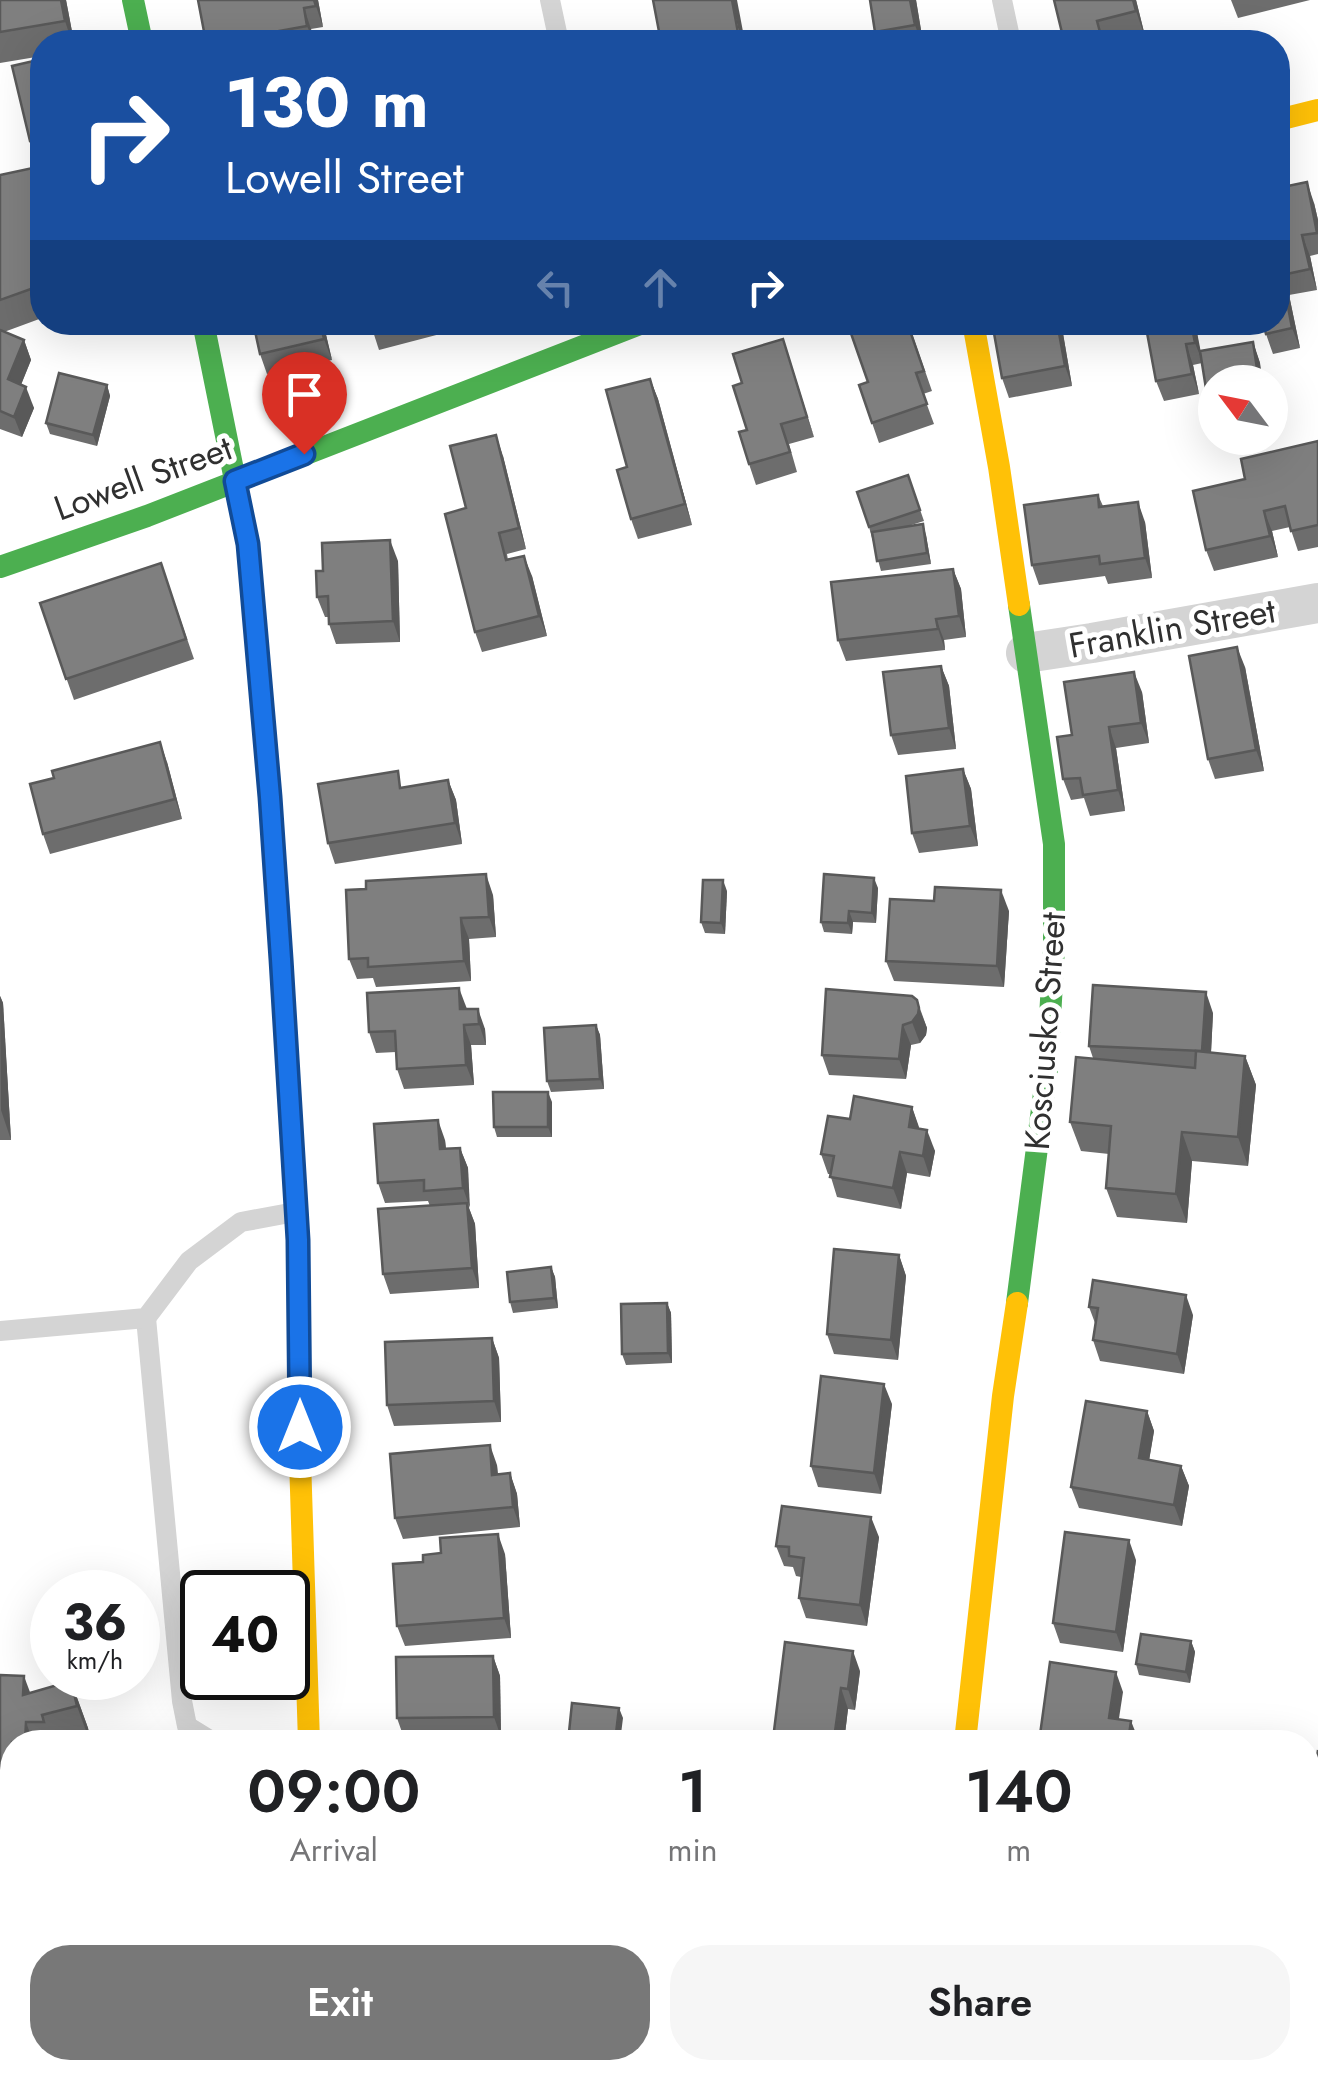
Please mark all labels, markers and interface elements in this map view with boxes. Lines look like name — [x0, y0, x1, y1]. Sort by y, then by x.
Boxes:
text: 130 m — [225, 52, 429, 153]
icon: right — [60, 70, 190, 200]
text: Lowell Street — [225, 145, 464, 210]
icon: left — [528, 260, 583, 315]
icon: ahead — [633, 260, 688, 315]
icon: right — [738, 260, 793, 315]
pin — [262, 352, 347, 455]
north arrow — [1198, 365, 1288, 455]
map controls — [1198, 365, 1288, 455]
icon: arrive — [277, 367, 332, 422]
street label: Lowell Street — [47, 423, 239, 533]
street label: Franklin Street — [1065, 585, 1280, 671]
street label: Kosciusko Street — [1012, 910, 1078, 1152]
position arrow — [248, 1375, 352, 1479]
speed limit sign: 40 — [180, 1570, 310, 1700]
text: 36 — [63, 1586, 127, 1659]
text: km/h — [67, 1642, 123, 1678]
text: 09:00 — [247, 1748, 420, 1835]
text: 1 — [678, 1748, 707, 1835]
text: 140 — [965, 1748, 1073, 1835]
text: Arrival — [290, 1827, 378, 1873]
text: min — [668, 1827, 718, 1873]
text: m — [1006, 1827, 1031, 1873]
button: Exit — [30, 1945, 650, 2060]
button: Share — [670, 1945, 1290, 2060]

